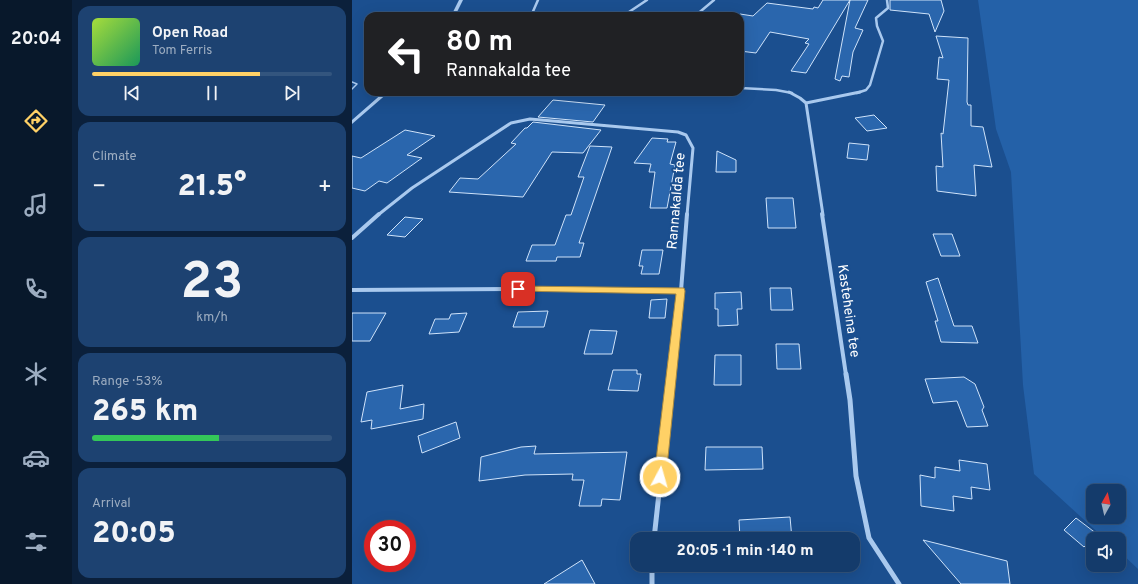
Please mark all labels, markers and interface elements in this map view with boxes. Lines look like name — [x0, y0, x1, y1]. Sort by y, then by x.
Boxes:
text: Open Road — [152, 24, 228, 43]
text: 80 m — [446, 25, 513, 61]
text: 20:04 — [11, 28, 61, 51]
icon: left — [380, 28, 432, 80]
text: Tom Ferris — [152, 43, 212, 59]
text: Rannakalda tee — [446, 60, 571, 83]
icon: previous — [121, 82, 143, 104]
icon: pause — [201, 82, 223, 104]
icon: next — [281, 82, 303, 104]
icon: directions — [22, 107, 50, 135]
text: Climate — [92, 149, 137, 165]
street label: Rannakalda tee — [664, 152, 690, 250]
text: 21.5° — [177, 169, 247, 206]
text: − — [92, 174, 106, 201]
text: + — [318, 174, 332, 201]
icon: music — [22, 191, 50, 219]
text: 23 — [181, 251, 243, 317]
street label: Kasteheina tee — [833, 263, 863, 359]
pin — [501, 272, 535, 306]
icon: phone — [22, 275, 50, 303]
icon: arrive — [507, 278, 529, 300]
text: km/h — [196, 310, 228, 326]
icon: climate — [22, 360, 50, 388]
text: Range · 53% — [92, 374, 163, 390]
text: 265 km — [92, 394, 198, 431]
icon: car — [22, 444, 50, 472]
position arrow — [639, 456, 681, 498]
north arrow — [1086, 484, 1126, 524]
map controls — [1086, 484, 1126, 572]
text: Arrival — [92, 496, 131, 512]
text: 20:05 — [92, 516, 176, 553]
speed limit sign: 30 — [364, 520, 416, 572]
icon: filters — [22, 528, 50, 556]
button: sound — [1086, 532, 1126, 572]
text: 20:05 · 1 min · 140 m — [677, 542, 813, 561]

